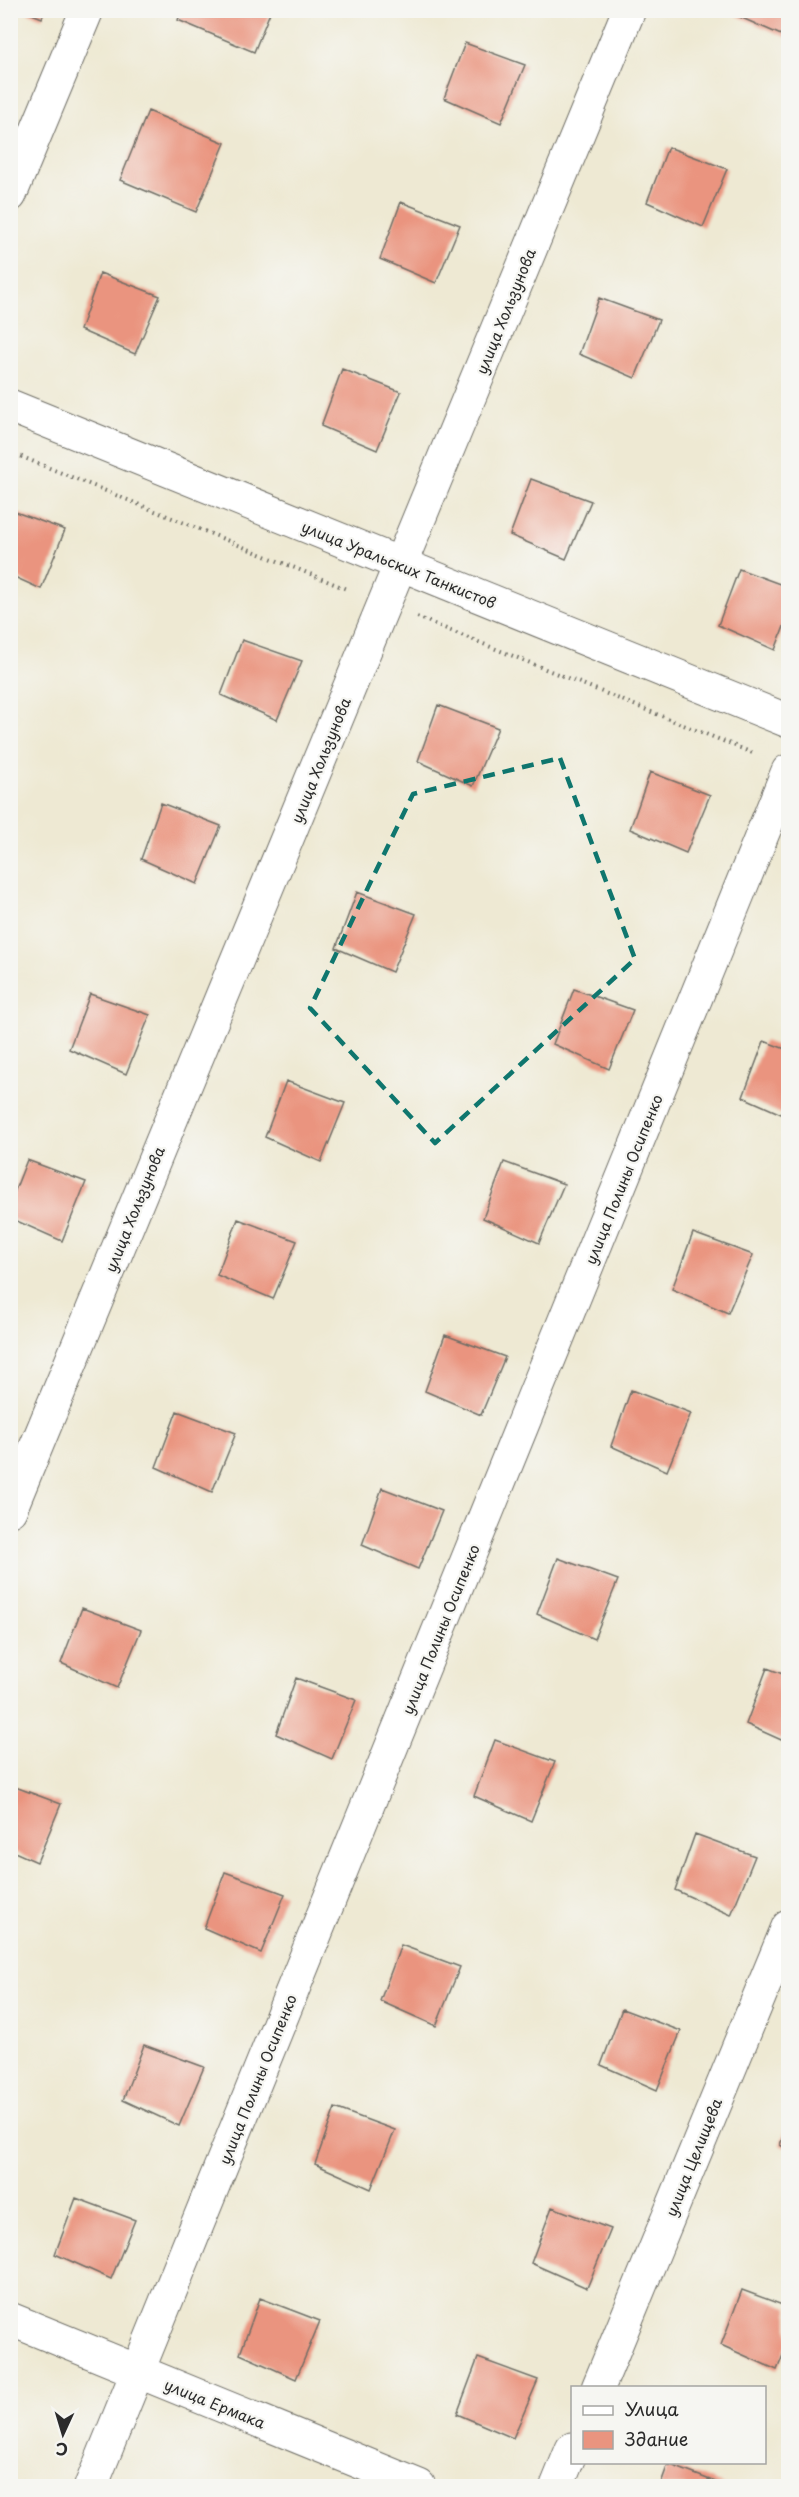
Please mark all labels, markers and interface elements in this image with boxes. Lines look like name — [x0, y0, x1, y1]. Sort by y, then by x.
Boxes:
street label: улица Хользунова — [469, 244, 541, 377]
street label: улица Уральских Танкистов — [298, 514, 500, 614]
street label: улица Хользунова — [284, 693, 356, 826]
street label: улица Полины Осипенко — [578, 1090, 668, 1268]
street label: улица Хользунова — [98, 1142, 170, 1275]
street label: улица Полины Осипенко — [395, 1540, 485, 1718]
street label: улица Полины Осипенко — [212, 1990, 302, 2168]
street label: улица Целищева — [659, 2094, 728, 2220]
street label: улица Ермака — [161, 2372, 269, 2434]
legend — [571, 2386, 766, 2464]
text: Улица — [625, 2395, 679, 2422]
north arrow — [33, 2404, 93, 2464]
text: Здание — [625, 2425, 688, 2452]
text: С — [55, 2438, 69, 2462]

